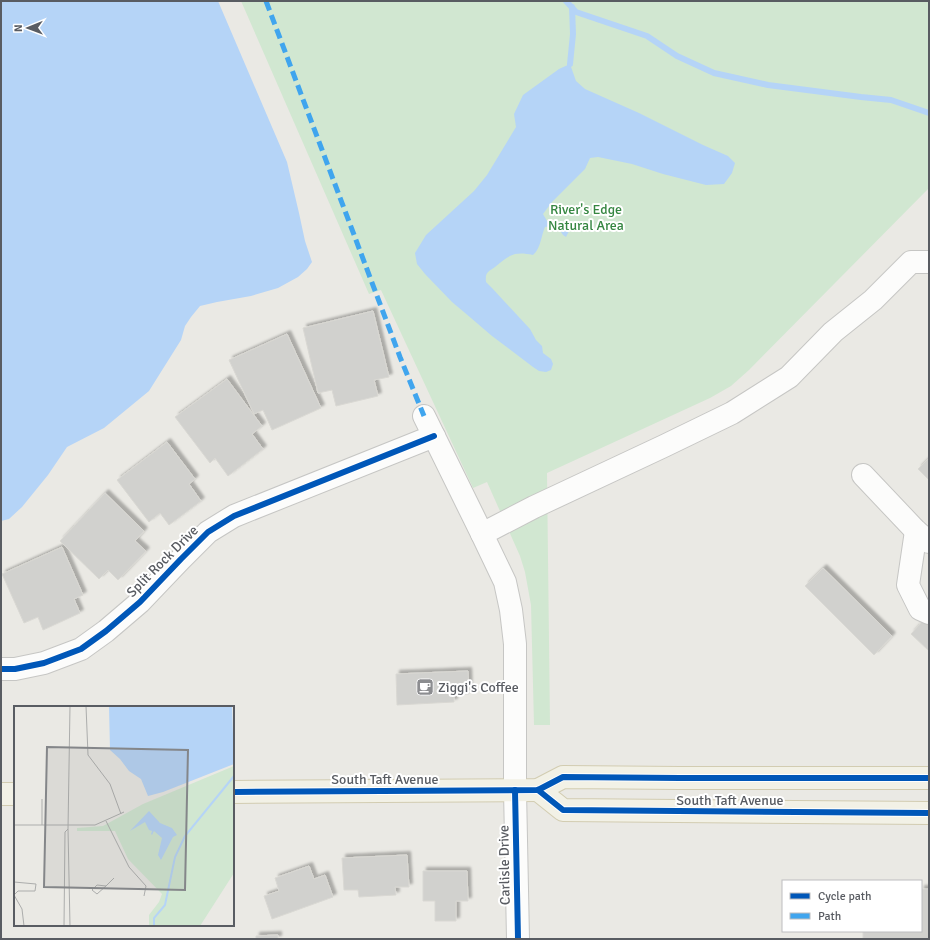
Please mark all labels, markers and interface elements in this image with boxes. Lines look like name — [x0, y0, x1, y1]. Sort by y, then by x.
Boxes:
north arrow — [8, 8, 48, 48]
text: N — [12, 24, 25, 32]
park label: River's Edge Natural Area — [548, 201, 624, 234]
street label: Split Rock Drive — [123, 522, 202, 601]
cafe icon: Ziggi's Coffee — [415, 677, 435, 697]
place label: Ziggi's Coffee — [438, 679, 519, 696]
inset map — [14, 706, 234, 926]
street label: South Taft Avenue — [331, 771, 439, 788]
street label: South Taft Avenue — [676, 792, 784, 809]
street label: Carlisle Drive — [495, 825, 514, 905]
legend — [782, 880, 922, 932]
text: Cycle path — [818, 889, 871, 904]
text: Path — [818, 909, 841, 924]

